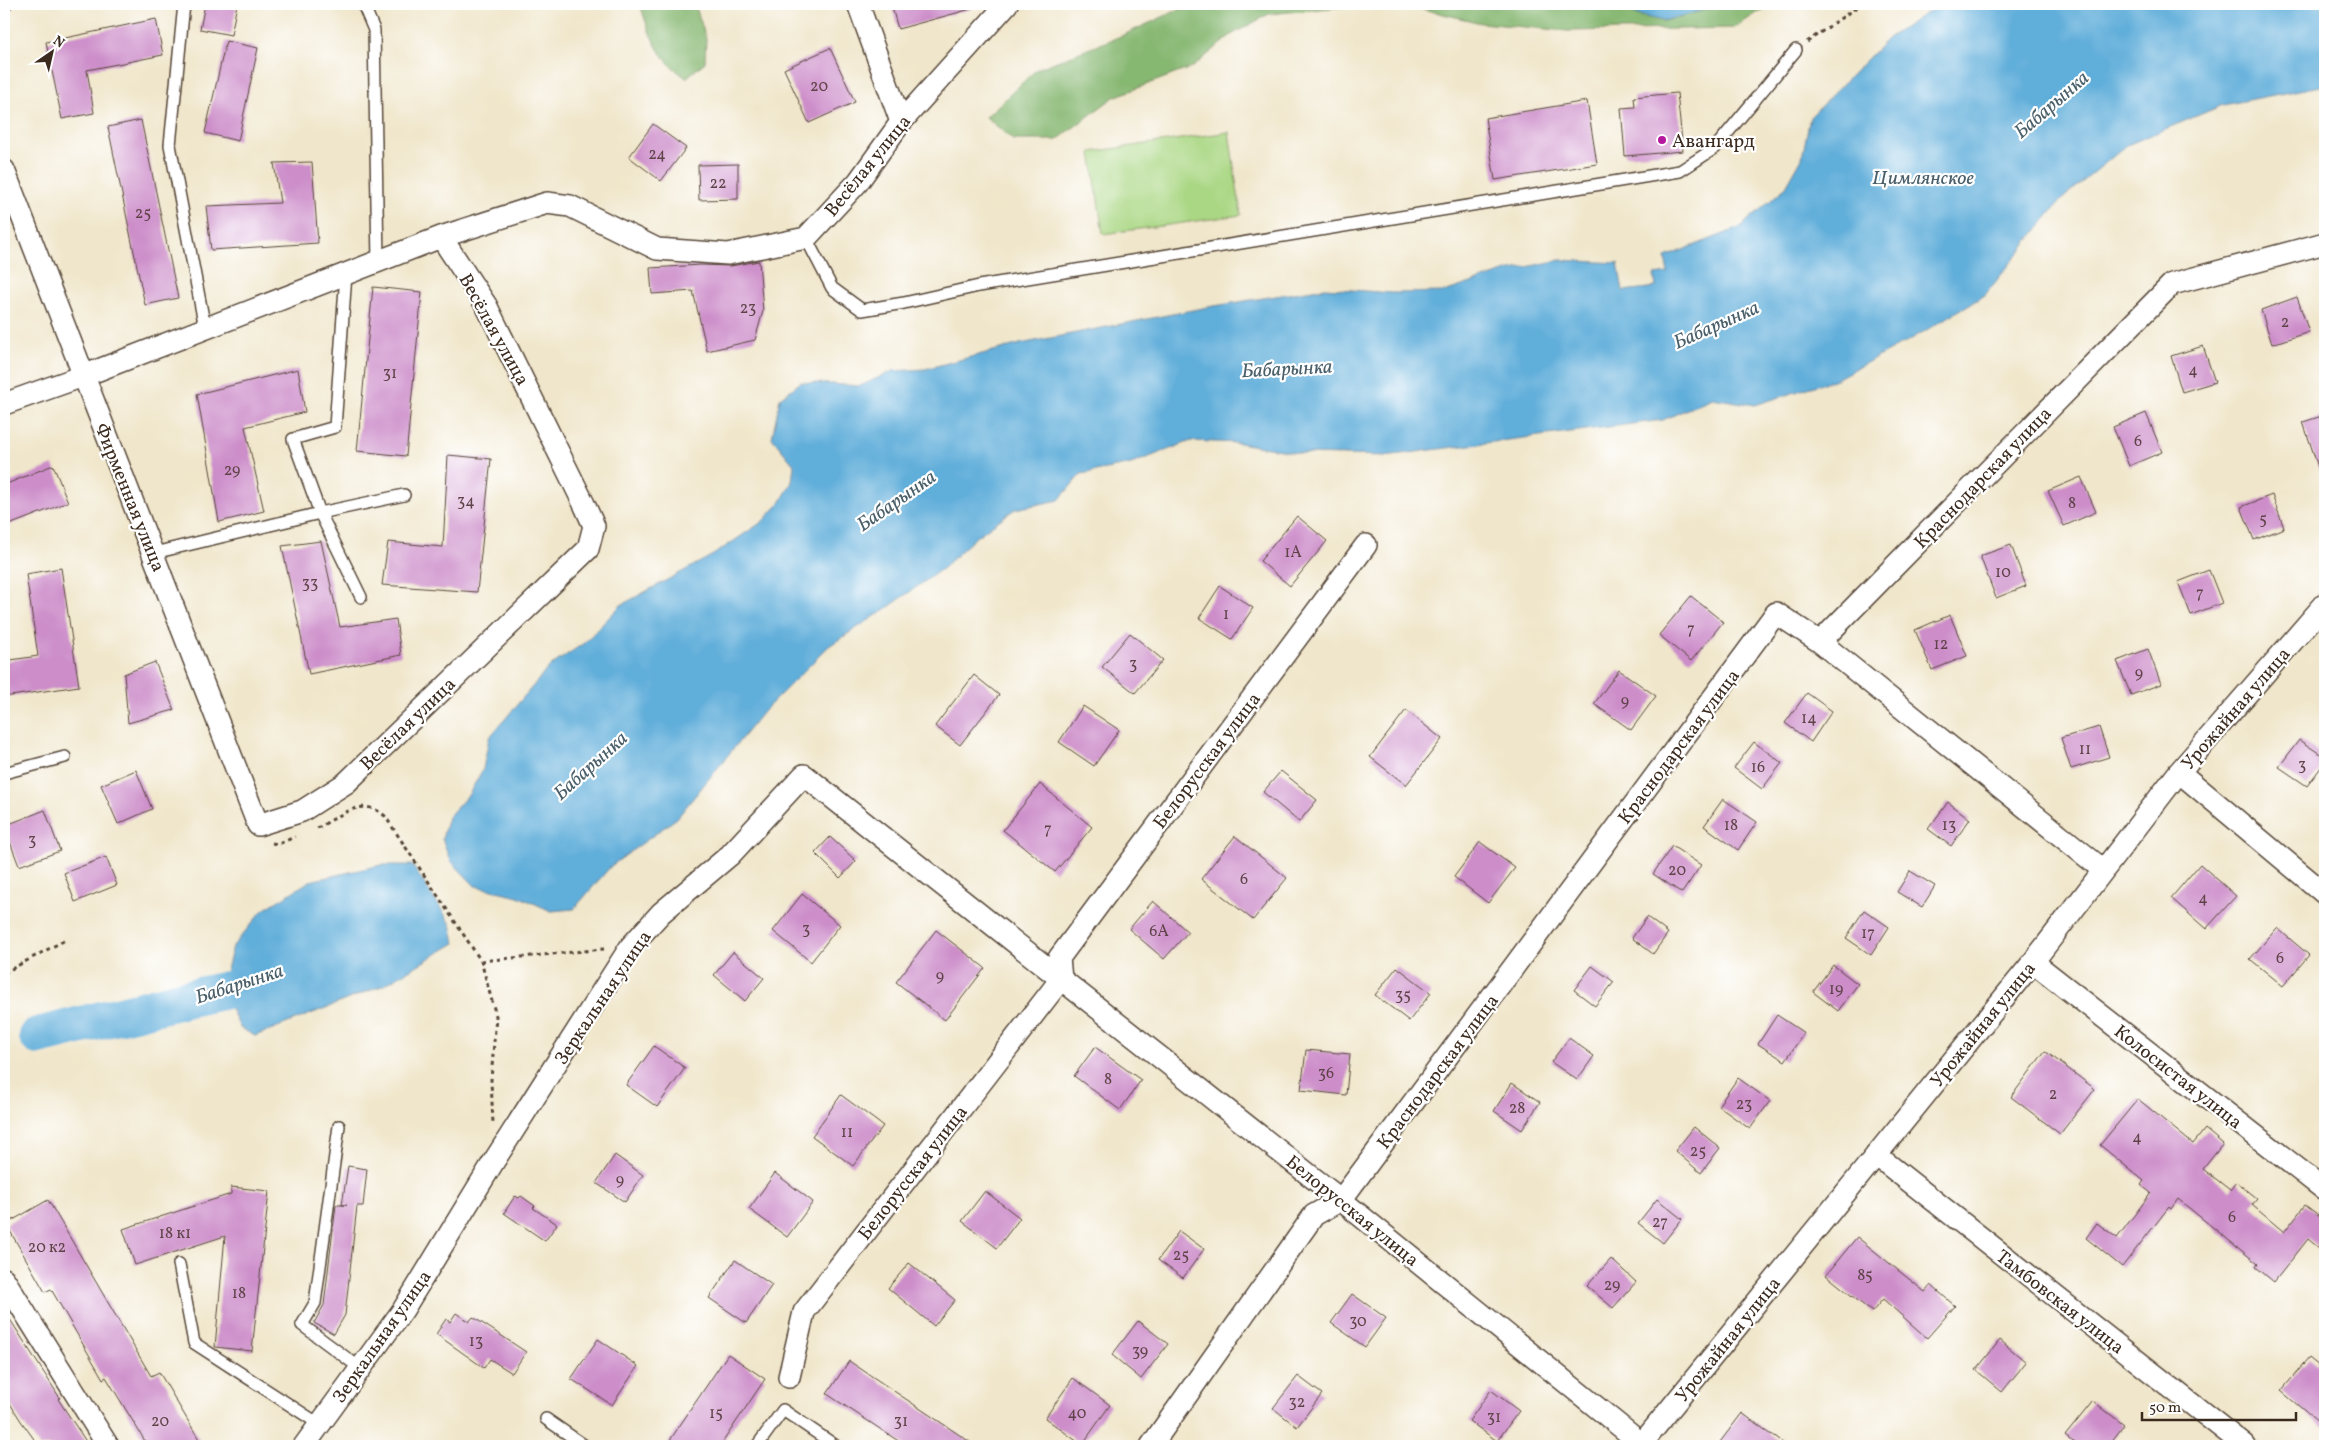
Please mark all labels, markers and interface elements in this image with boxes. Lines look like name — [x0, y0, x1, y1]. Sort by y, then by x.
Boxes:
north arrow — [28, 28, 78, 78]
text: N — [49, 32, 68, 53]
water label: Бабарынка — [2009, 65, 2096, 146]
house number: 20 — [810, 76, 828, 98]
street label: Весёлая улица — [819, 110, 918, 223]
place label: Авангард — [1672, 129, 1755, 155]
marker: Авангард — [1656, 134, 1668, 146]
house number: 24 — [648, 144, 666, 166]
water label: Цимлянское — [1872, 165, 1974, 193]
house number: 22 — [709, 173, 727, 195]
house number: 25 — [135, 203, 151, 225]
street label: Весёлая улица — [452, 269, 535, 391]
water label: Бабарынка — [1670, 295, 1764, 357]
house number: 23 — [740, 298, 756, 320]
house number: 2 — [2281, 312, 2289, 334]
water label: Бабарынка — [1241, 354, 1333, 386]
house number: 4 — [2188, 360, 2198, 382]
house number: 31 — [383, 363, 397, 385]
street label: Краснодарская улица — [1909, 402, 2058, 555]
street label: Фирменная улица — [87, 420, 171, 576]
house number: 6 — [2134, 431, 2142, 453]
house number: 29 — [224, 460, 240, 482]
water label: Бабарынка — [852, 464, 942, 539]
house number: 34 — [457, 491, 475, 513]
house number: 8 — [2068, 493, 2076, 515]
house number: 5 — [2259, 509, 2267, 531]
house number: 1А — [1284, 542, 1302, 564]
house number: 10 — [1995, 562, 2011, 584]
house number: 33 — [302, 573, 318, 595]
house number: 7 — [2196, 583, 2204, 605]
house number: 1 — [1223, 604, 1229, 626]
house number: 7 — [1687, 619, 1695, 641]
house number: 12 — [1934, 634, 1948, 656]
street label: Урожайная улица — [2176, 642, 2297, 776]
house number: 3 — [1129, 654, 1137, 676]
house number: 9 — [2135, 663, 2143, 685]
street label: Краснодарская улица — [1613, 664, 1747, 830]
street label: Весёлая улица — [355, 672, 462, 777]
street label: Белорусская улица — [1148, 688, 1268, 835]
house number: 9 — [1621, 691, 1629, 713]
house number: 14 — [1801, 708, 1817, 730]
water label: Бабарынка — [548, 726, 635, 807]
house number: 11 — [2079, 739, 2091, 761]
house number: 3 — [2298, 755, 2306, 777]
house number: 16 — [1751, 757, 1765, 779]
house number: 18 — [1724, 815, 1738, 837]
house number: 13 — [1942, 815, 1956, 837]
house number: 7 — [1044, 819, 1052, 841]
house number: 3 — [28, 830, 36, 852]
house number: 20 — [1668, 860, 1686, 882]
house number: 6 — [1240, 869, 1248, 891]
house number: 4 — [2198, 888, 2208, 910]
house number: 3 — [802, 919, 810, 941]
house number: 6А — [1149, 921, 1169, 943]
house number: 17 — [1861, 923, 1875, 945]
street label: Зеркальная улица — [549, 926, 658, 1070]
house number: 6 — [2276, 948, 2284, 970]
street label: Урожайная улица — [1925, 957, 2042, 1094]
water label: Бабарынка — [192, 958, 287, 1012]
house number: 9 — [936, 966, 944, 988]
house number: 19 — [1829, 979, 1843, 1001]
house number: 35 — [1395, 985, 1411, 1007]
street label: Краснодарская улица — [1372, 989, 1506, 1155]
street label: Колосистая улица — [2108, 1019, 2247, 1136]
house number: 36 — [1318, 1063, 1334, 1085]
house number: 8 — [1104, 1069, 1112, 1091]
house number: 2 — [2049, 1084, 2057, 1106]
house number: 23 — [1736, 1094, 1752, 1116]
house number: 28 — [1509, 1098, 1525, 1120]
street label: Белорусская улица — [853, 1100, 974, 1246]
house number: 11 — [841, 1122, 853, 1144]
house number: 4 — [2132, 1127, 2142, 1149]
house number: 25 — [1690, 1141, 1706, 1163]
street label: Белорусская улица — [1280, 1150, 1424, 1273]
house number: 9 — [616, 1170, 624, 1192]
house number: 6 — [2228, 1207, 2236, 1229]
house number: 27 — [1652, 1212, 1668, 1234]
house number: 18 к1 — [159, 1223, 191, 1245]
house number: 20 к2 — [28, 1237, 66, 1259]
street label: Тамбовская улица — [1990, 1244, 2129, 1361]
house number: 25 — [1173, 1245, 1189, 1267]
street label: Зеркальная улица — [327, 1265, 438, 1409]
house number: 85 — [1857, 1265, 1873, 1287]
street label: Урожайная улица — [1670, 1272, 1787, 1409]
house number: 29 — [1604, 1275, 1620, 1297]
house number: 18 — [232, 1283, 246, 1305]
house number: 30 — [1349, 1311, 1367, 1333]
house number: 13 — [469, 1331, 483, 1353]
house number: 39 — [1132, 1341, 1148, 1363]
scale bar — [2142, 1390, 2295, 1422]
house number: 32 — [1289, 1392, 1305, 1414]
text: 50 m — [2149, 1398, 2181, 1419]
house number: 15 — [709, 1403, 723, 1425]
house number: 40 — [1068, 1403, 1086, 1425]
house number: 31 — [1487, 1407, 1501, 1429]
house number: 20 — [151, 1411, 169, 1433]
house number: 31 — [894, 1411, 908, 1433]

